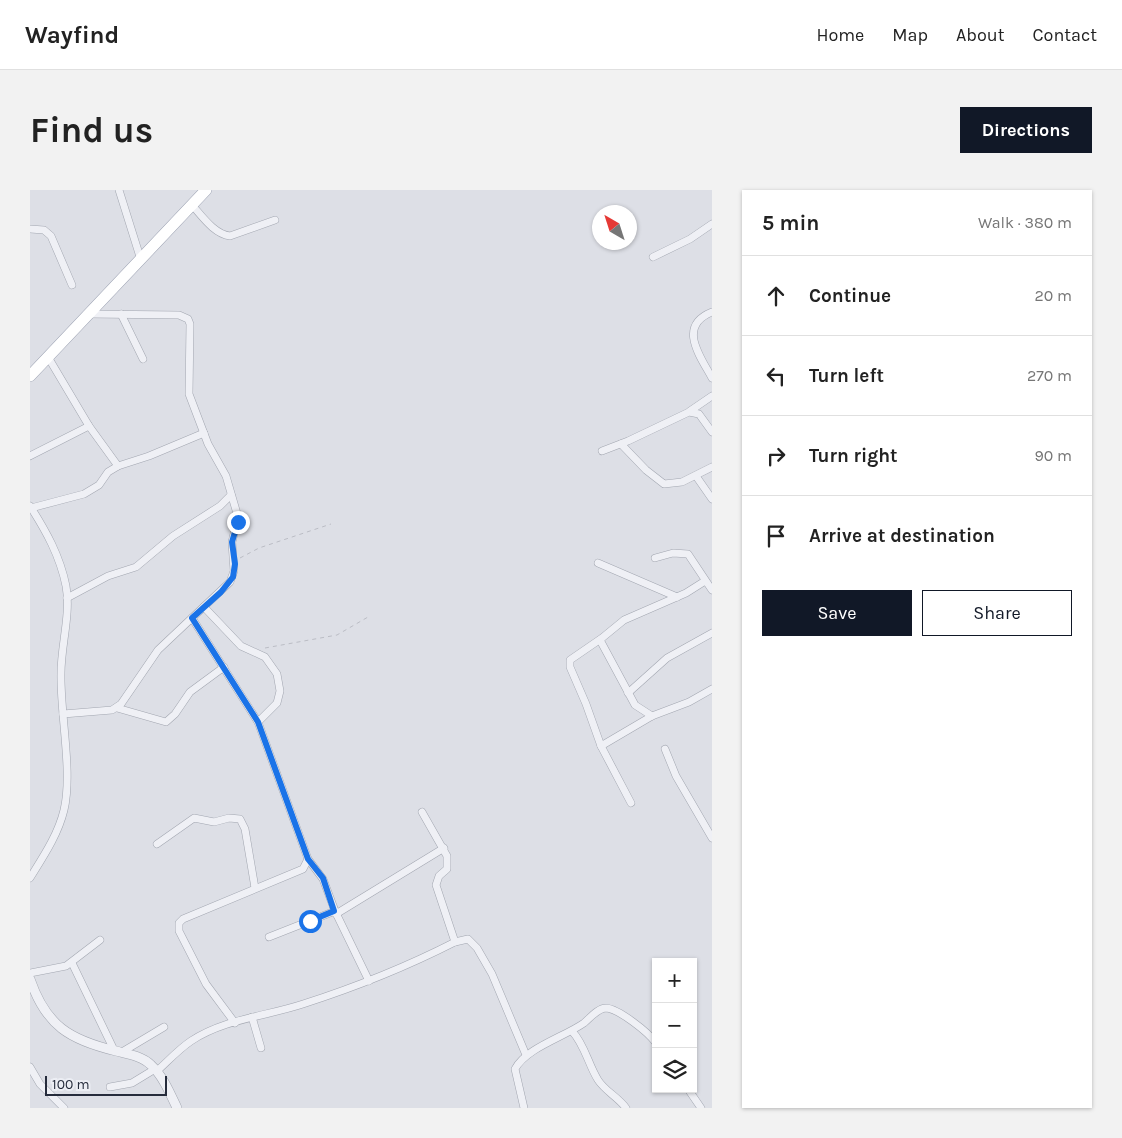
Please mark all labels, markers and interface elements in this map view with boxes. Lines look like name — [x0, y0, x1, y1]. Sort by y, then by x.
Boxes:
text: Wayfind — [25, 21, 119, 49]
text: Home — [816, 24, 864, 46]
text: Map — [892, 24, 928, 46]
text: About — [956, 24, 1005, 46]
text: Contact — [1033, 24, 1097, 46]
button: Directions — [960, 107, 1092, 153]
text: Find us — [30, 110, 153, 151]
north arrow — [592, 205, 637, 250]
text: 5 min — [762, 211, 819, 235]
text: Walk · 380 m — [978, 213, 1072, 232]
icon: ahead — [762, 282, 790, 310]
text: Continue — [809, 285, 891, 307]
text: 20 m — [1034, 286, 1072, 305]
icon: left — [762, 362, 790, 390]
text: Turn left — [809, 365, 884, 387]
text: 270 m — [1027, 366, 1072, 385]
icon: right — [762, 442, 790, 470]
text: Turn right — [809, 445, 898, 467]
text: 90 m — [1034, 446, 1072, 465]
route end — [227, 511, 250, 534]
icon: arrive — [762, 522, 790, 550]
text: Arrive at destination — [809, 525, 995, 547]
button: Save — [762, 590, 912, 636]
button: Share — [922, 590, 1072, 636]
route start — [299, 910, 322, 933]
map controls — [652, 958, 697, 1093]
button: + — [652, 958, 697, 1003]
button: − — [652, 1003, 697, 1048]
button: layers — [652, 1048, 697, 1093]
scale bar — [45, 1073, 168, 1096]
text: 100 m — [52, 1076, 90, 1093]

